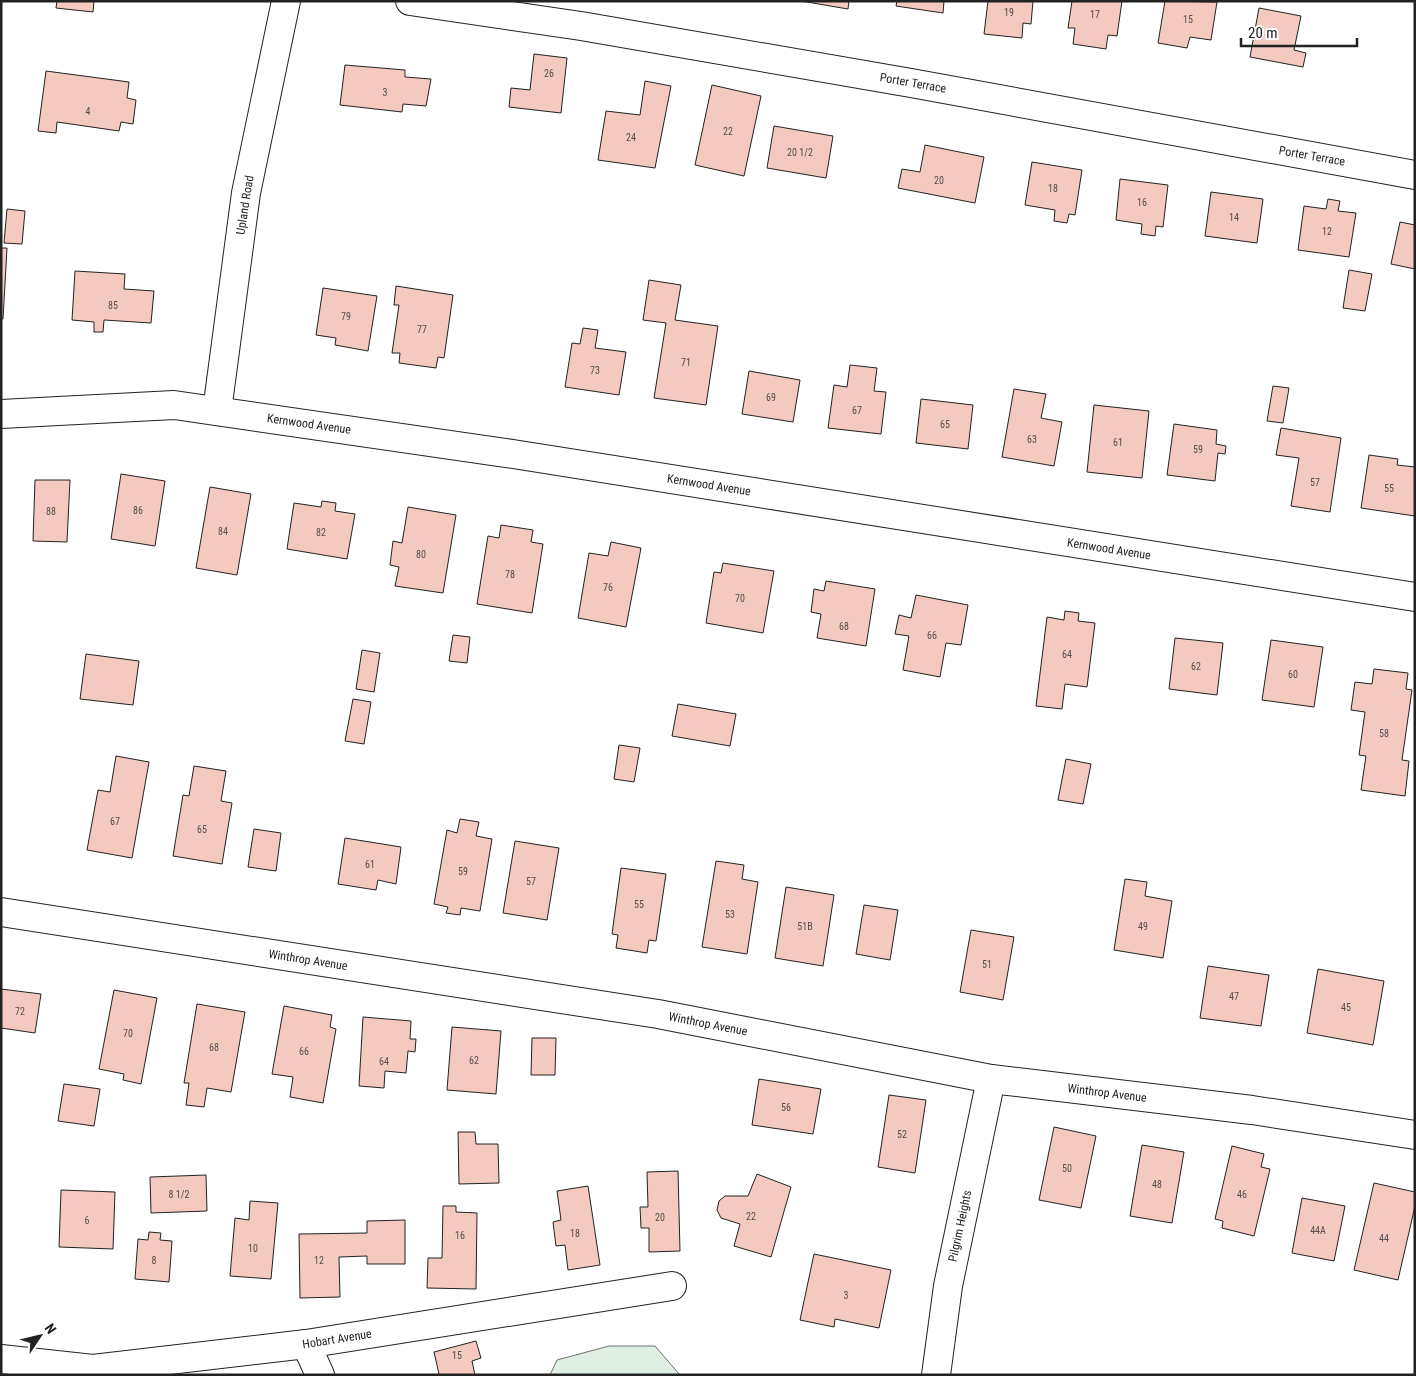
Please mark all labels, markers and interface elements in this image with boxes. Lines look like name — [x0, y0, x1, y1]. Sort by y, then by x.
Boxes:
house number: 19 — [1004, 7, 1014, 18]
house number: 17 — [1090, 9, 1100, 20]
house number: 15 — [1183, 14, 1193, 25]
scale bar — [1241, 15, 1357, 47]
text: 20 m — [1248, 24, 1278, 42]
house number: 26 — [544, 68, 554, 79]
street label: Porter Terrace — [879, 70, 948, 96]
house number: 3 — [383, 87, 388, 98]
house number: 4 — [86, 106, 91, 117]
house number: 22 — [723, 126, 733, 137]
house number: 24 — [626, 132, 636, 143]
street label: Porter Terrace — [1278, 143, 1347, 169]
house number: 20 1/2 — [787, 147, 813, 158]
street label: Upland Road — [233, 174, 257, 236]
house number: 20 — [934, 175, 944, 186]
house number: 18 — [1048, 183, 1058, 194]
house number: 16 — [1137, 197, 1147, 208]
house number: 14 — [1229, 212, 1239, 223]
house number: 12 — [1322, 226, 1332, 237]
house number: 85 — [108, 300, 118, 311]
house number: 79 — [341, 311, 351, 322]
house number: 77 — [417, 324, 427, 335]
house number: 71 — [681, 357, 691, 368]
house number: 73 — [590, 365, 600, 376]
house number: 69 — [766, 392, 776, 403]
house number: 67 — [852, 405, 862, 416]
street label: Kernwood Avenue — [266, 411, 352, 437]
house number: 65 — [940, 419, 950, 430]
house number: 63 — [1027, 434, 1037, 445]
house number: 61 — [1113, 437, 1123, 448]
house number: 59 — [1193, 444, 1203, 455]
street label: Kernwood Avenue — [666, 471, 752, 499]
house number: 57 — [1310, 477, 1320, 488]
house number: 55 — [1384, 483, 1394, 494]
house number: 86 — [133, 505, 143, 516]
house number: 88 — [46, 506, 56, 517]
house number: 84 — [218, 526, 228, 537]
house number: 82 — [316, 527, 326, 538]
street label: Kernwood Avenue — [1066, 535, 1152, 563]
house number: 80 — [416, 549, 426, 560]
house number: 78 — [505, 569, 515, 580]
house number: 76 — [603, 582, 613, 593]
house number: 70 — [735, 593, 745, 604]
house number: 68 — [839, 621, 849, 632]
house number: 66 — [927, 630, 937, 641]
house number: 64 — [1062, 649, 1072, 660]
house number: 62 — [1191, 661, 1201, 672]
house number: 60 — [1288, 669, 1298, 680]
house number: 58 — [1379, 728, 1389, 739]
house number: 67 — [110, 816, 120, 827]
house number: 65 — [197, 824, 207, 835]
house number: 61 — [365, 859, 375, 870]
house number: 59 — [458, 866, 468, 877]
house number: 57 — [526, 876, 536, 887]
house number: 55 — [634, 899, 644, 910]
house number: 53 — [725, 909, 735, 920]
house number: 51B — [797, 921, 813, 932]
house number: 49 — [1138, 921, 1148, 932]
street label: Winthrop Avenue — [267, 947, 349, 973]
house number: 51 — [982, 959, 992, 970]
house number: 47 — [1229, 991, 1239, 1002]
house number: 45 — [1341, 1002, 1351, 1013]
house number: 72 — [15, 1006, 25, 1017]
street label: Winthrop Avenue — [667, 1010, 749, 1039]
house number: 70 — [123, 1028, 133, 1039]
house number: 68 — [209, 1042, 219, 1053]
house number: 66 — [299, 1046, 309, 1057]
house number: 62 — [469, 1055, 479, 1066]
house number: 64 — [379, 1056, 389, 1067]
street label: Winthrop Avenue — [1067, 1081, 1148, 1105]
house number: 56 — [781, 1102, 791, 1113]
house number: 52 — [897, 1129, 907, 1140]
house number: 50 — [1062, 1163, 1072, 1174]
house number: 48 — [1152, 1179, 1162, 1190]
house number: 8 1/2 — [169, 1189, 189, 1200]
street label: Pilgrim Heights — [946, 1189, 974, 1263]
house number: 46 — [1237, 1189, 1247, 1200]
house number: 22 — [746, 1211, 756, 1222]
house number: 20 — [655, 1212, 665, 1223]
house number: 6 — [85, 1215, 90, 1226]
house number: 44A — [1310, 1225, 1326, 1236]
house number: 18 — [570, 1228, 580, 1239]
house number: 16 — [455, 1230, 465, 1241]
house number: 44 — [1379, 1233, 1389, 1244]
house number: 10 — [248, 1243, 258, 1254]
house number: 8 — [152, 1255, 157, 1266]
house number: 12 — [314, 1255, 324, 1266]
house number: 3 — [844, 1290, 849, 1301]
north arrow — [15, 1311, 65, 1361]
text: N — [42, 1320, 60, 1337]
street label: Hobart Avenue — [301, 1327, 373, 1351]
house number: 15 — [452, 1350, 462, 1361]

